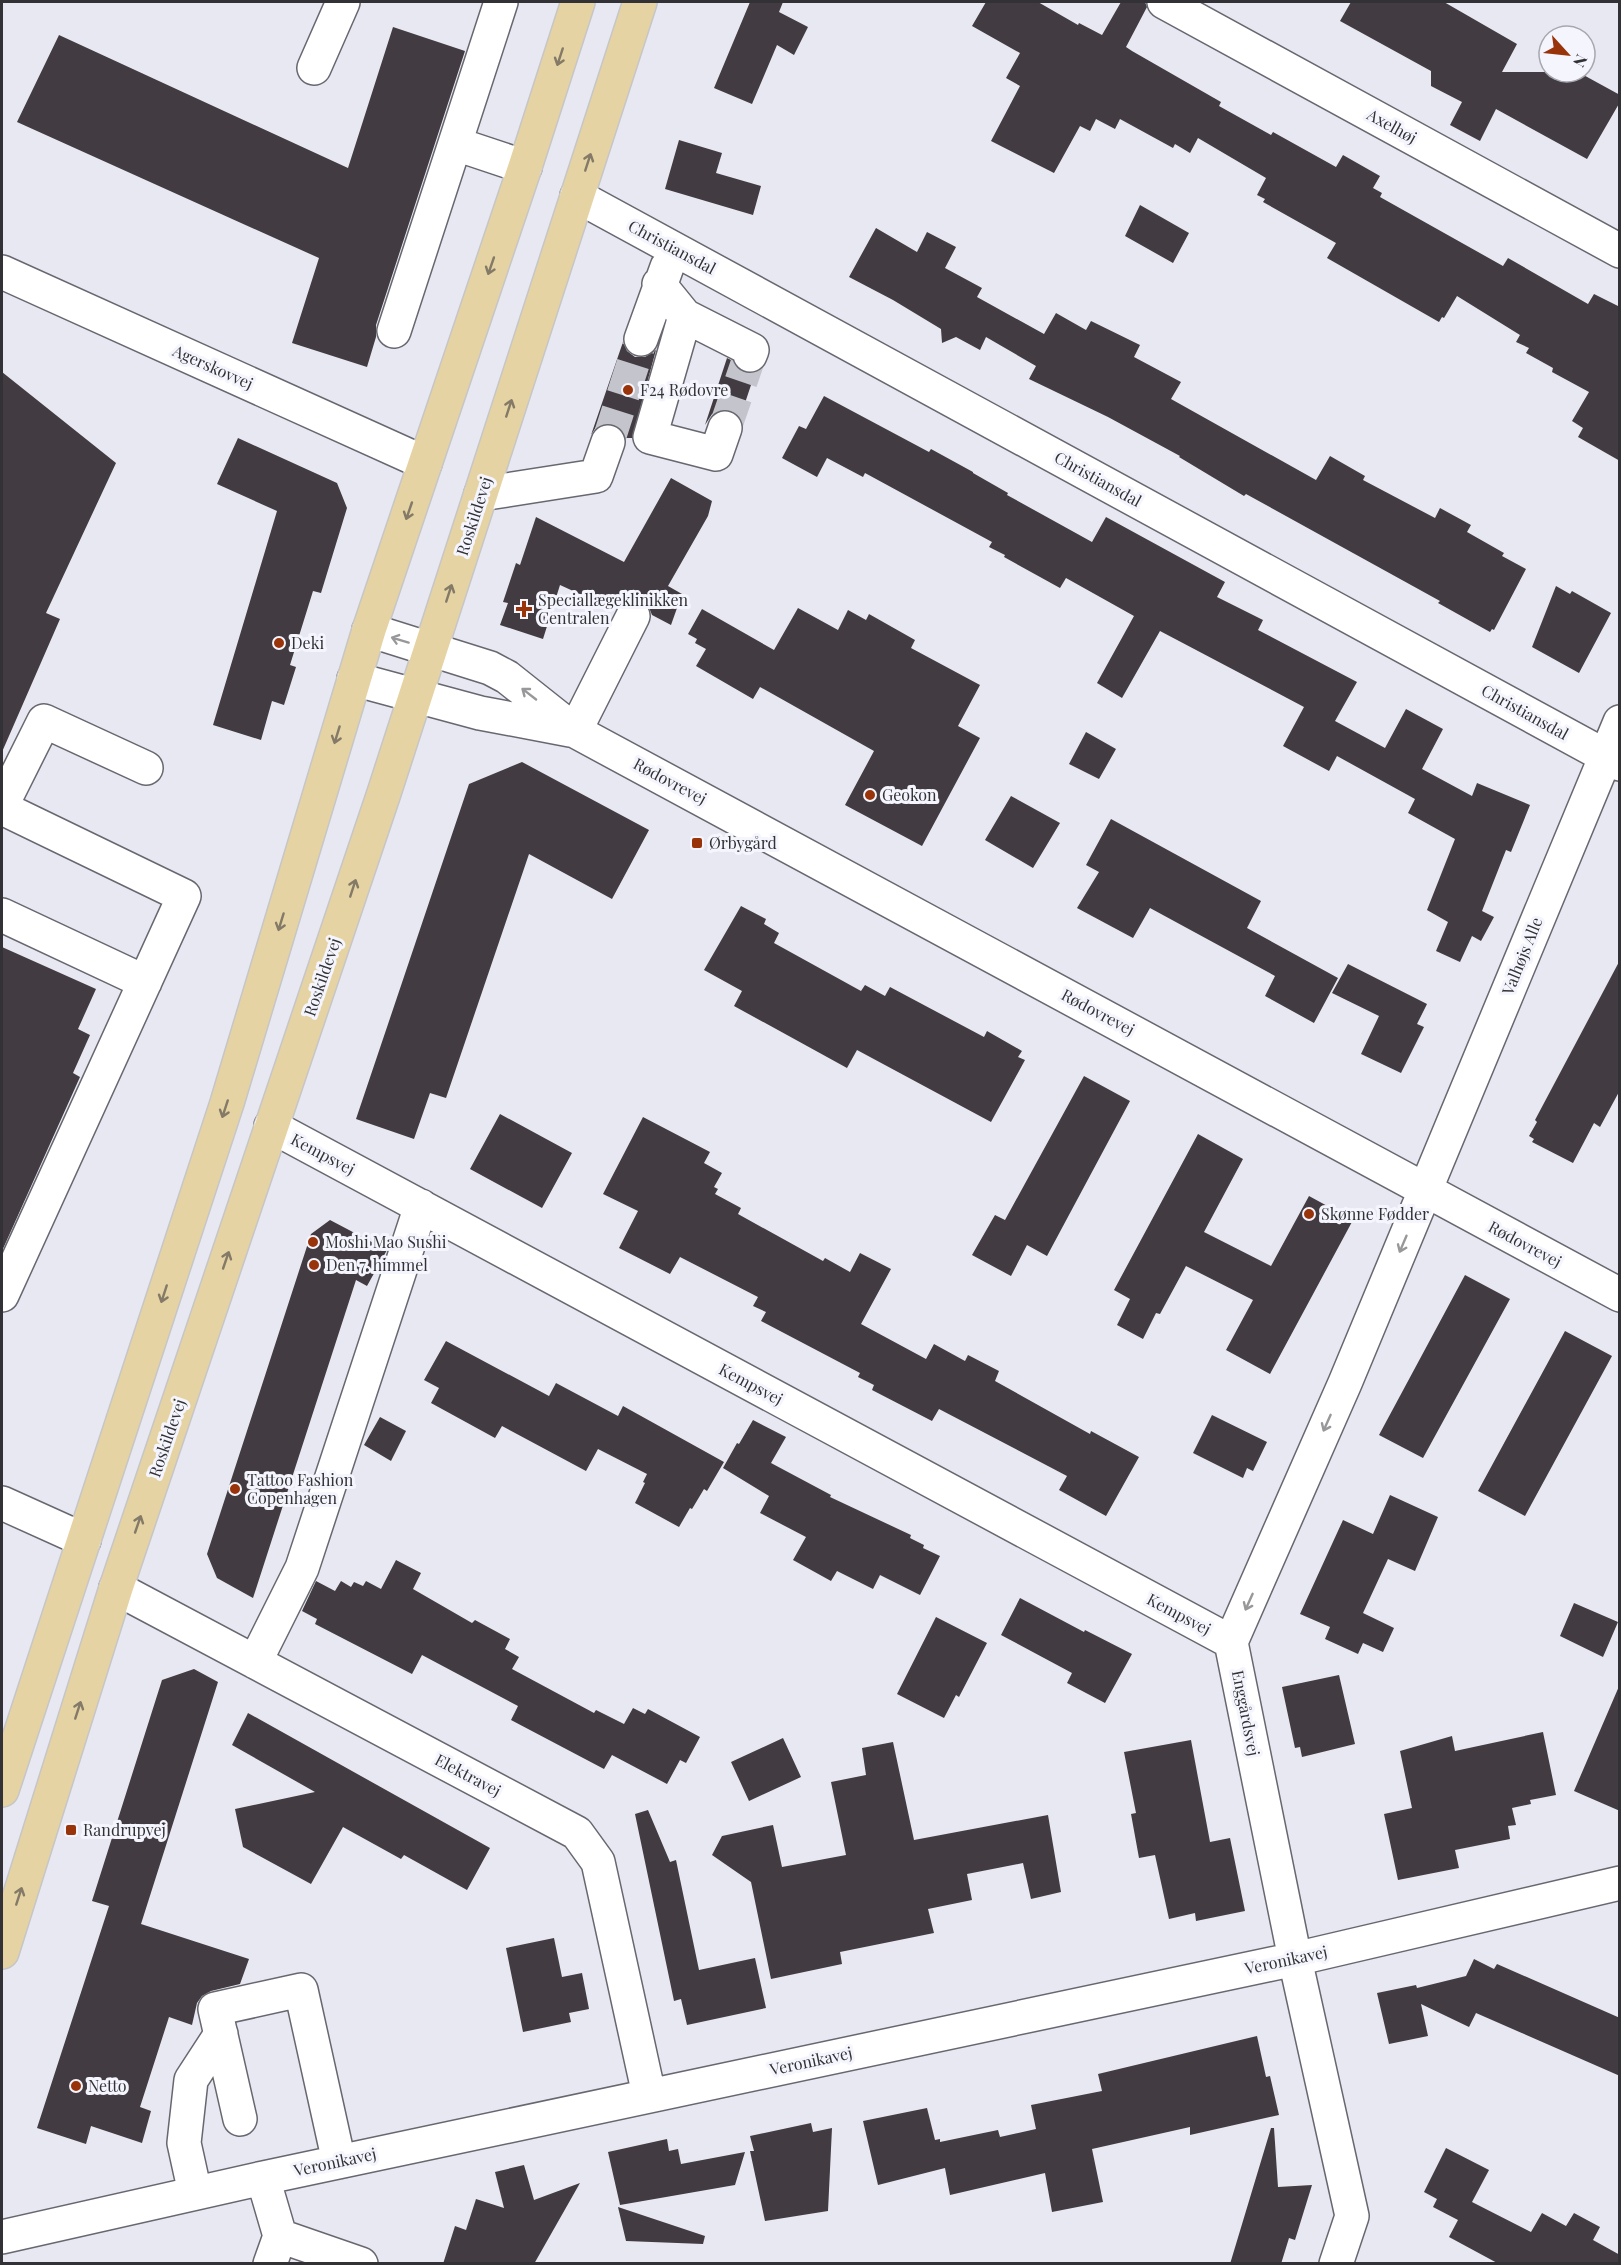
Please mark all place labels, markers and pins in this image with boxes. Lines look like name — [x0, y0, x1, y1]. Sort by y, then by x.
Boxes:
place label: F24 Rødovre — [640, 379, 728, 400]
marker: F24 Rødovre — [621, 383, 635, 397]
place label: Speciallægeklinikken Centralen — [538, 589, 689, 628]
marker: Speciallægeklinikken Centralen — [515, 600, 533, 618]
place label: Deki — [291, 632, 324, 653]
marker: Deki — [272, 636, 286, 650]
place label: Geokon — [882, 784, 937, 805]
marker: Geokon — [863, 788, 877, 802]
place label: Ørbygård — [709, 832, 777, 853]
marker: Ørbygård — [690, 836, 704, 850]
place label: Skønne Fødder — [1321, 1203, 1429, 1224]
marker: Skønne Fødder — [1302, 1207, 1316, 1221]
place label: Moshi Mao Sushi — [325, 1231, 447, 1252]
marker: Moshi Mao Sushi — [306, 1235, 320, 1249]
place label: Den 7. himmel — [326, 1254, 428, 1275]
marker: Den 7. himmel — [307, 1258, 321, 1272]
place label: Tattoo Fashion Copenhagen — [247, 1469, 354, 1508]
marker: Tattoo Fashion Copenhagen — [228, 1482, 242, 1496]
place label: Randrupvej — [83, 1819, 166, 1840]
marker: Randrupvej — [64, 1823, 78, 1837]
place label: Netto — [88, 2075, 127, 2096]
marker: Netto — [69, 2079, 83, 2093]

